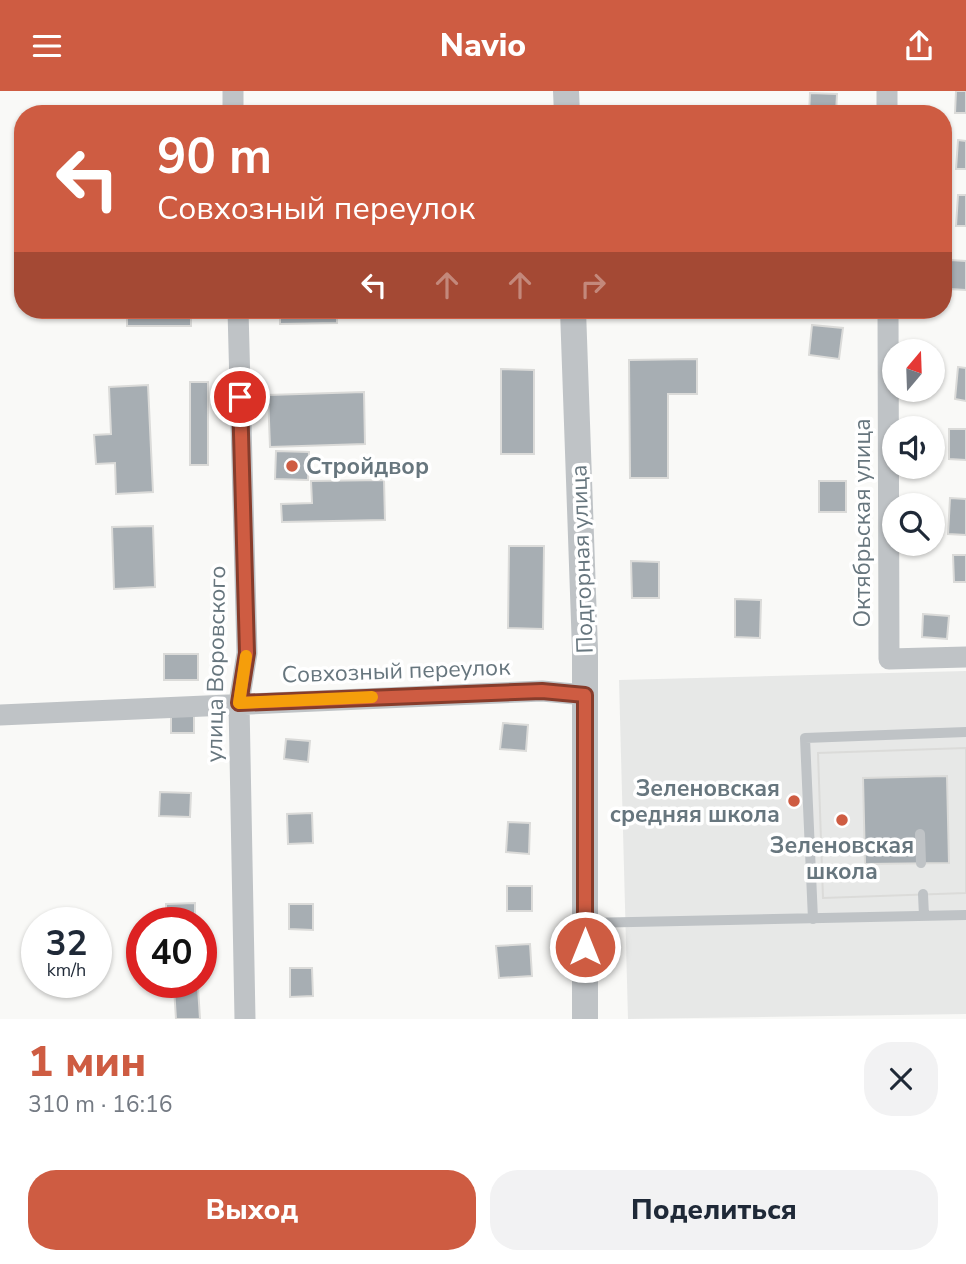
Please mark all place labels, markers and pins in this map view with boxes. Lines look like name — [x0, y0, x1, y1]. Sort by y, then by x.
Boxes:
pin — [210, 367, 270, 427]
place label: Стройдвор — [306, 451, 429, 482]
marker: Стройдвор — [284, 458, 300, 474]
place label: Зеленовская средняя школа — [610, 773, 780, 830]
marker: Зеленовская средняя школа — [786, 793, 802, 809]
marker: Зеленовская школа — [834, 812, 850, 828]
place label: Зеленовская школа — [770, 830, 914, 887]

